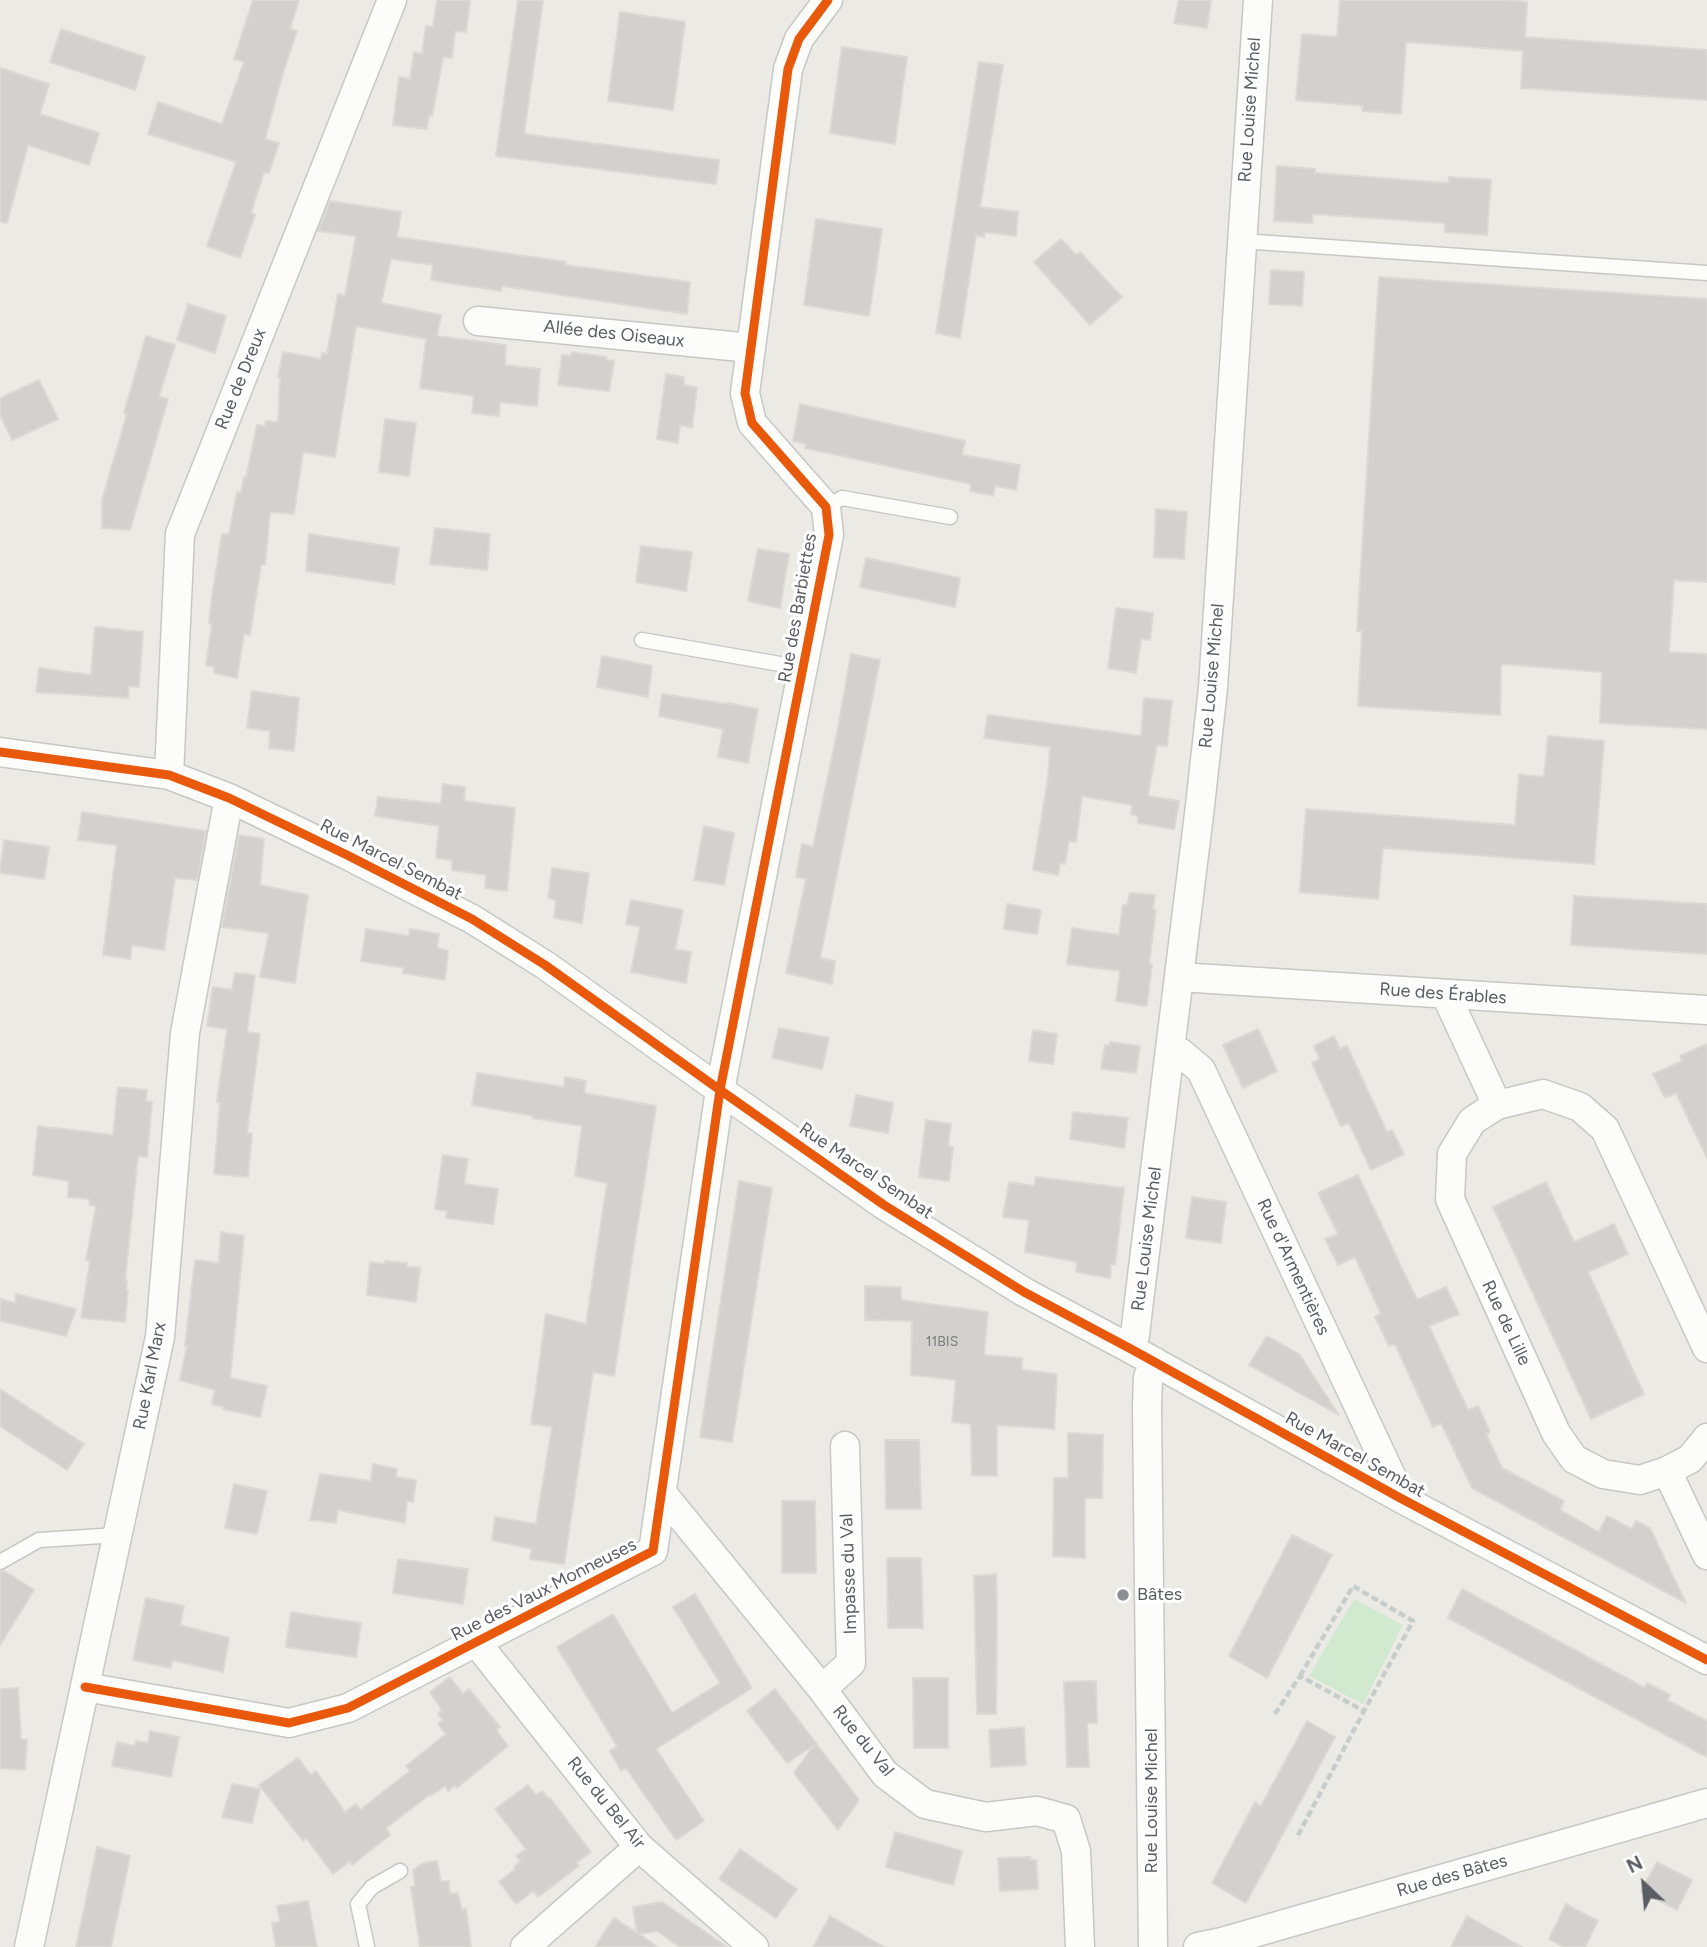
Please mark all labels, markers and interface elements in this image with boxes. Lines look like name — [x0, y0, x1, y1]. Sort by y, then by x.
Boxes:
street label: Rue Louise Michel — [1234, 37, 1266, 183]
street label: Allée des Oiseaux — [542, 316, 686, 352]
street label: Rue de Dreux — [211, 325, 271, 433]
street label: Rue des Barbiettes — [774, 532, 822, 684]
street label: Rue Louise Michel — [1195, 603, 1229, 749]
street label: Rue Marcel Sembat — [316, 815, 466, 905]
street label: Rue des Érables — [1379, 979, 1507, 1009]
street label: Rue Marcel Sembat — [795, 1118, 937, 1224]
street label: Rue Louise Michel — [1127, 1166, 1167, 1312]
street label: Rue d'Armentières — [1252, 1195, 1334, 1339]
street label: Rue de Lille — [1477, 1277, 1535, 1369]
street label: Rue Karl Marx — [129, 1320, 171, 1432]
house number: 11BIS — [926, 1334, 958, 1350]
street label: Rue Marcel Sembat — [1281, 1408, 1429, 1502]
street label: Impasse du Val — [836, 1513, 862, 1635]
street label: Rue des Vaux Monneuses — [448, 1534, 640, 1646]
place label: Bâtes — [1137, 1584, 1182, 1606]
marker: Bâtes — [1115, 1587, 1131, 1603]
street label: Rue du Val — [828, 1701, 898, 1781]
street label: Rue Louise Michel — [1141, 1728, 1163, 1874]
street label: Rue du Bel Air — [562, 1753, 650, 1853]
north arrow — [1609, 1849, 1679, 1919]
street label: Rue des Bâtes — [1394, 1850, 1510, 1902]
text: N — [1623, 1851, 1646, 1878]

